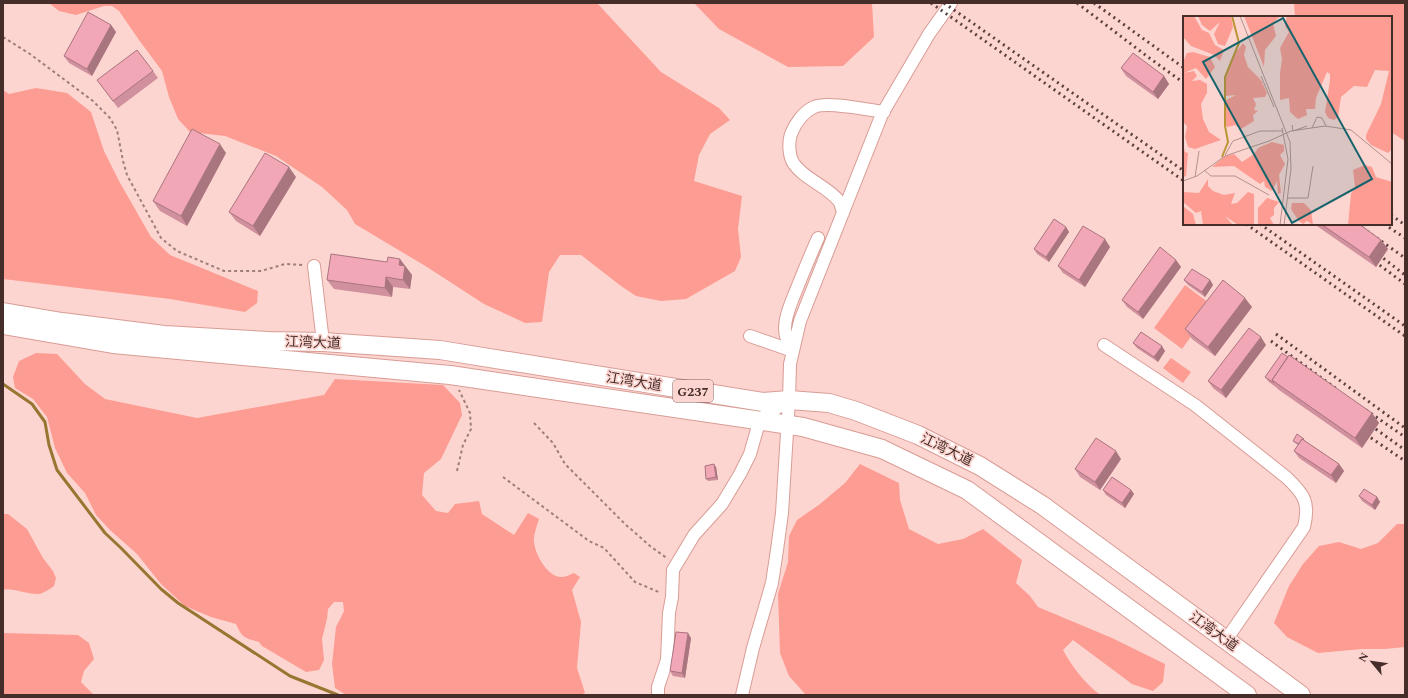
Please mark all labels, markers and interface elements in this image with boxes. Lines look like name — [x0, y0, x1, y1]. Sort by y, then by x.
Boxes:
inset map — [1183, 16, 1392, 225]
street label: 江湾大道 — [285, 331, 341, 354]
street label: 江湾大道 — [605, 367, 663, 396]
road number: G237 — [673, 380, 713, 402]
street label: 江湾大道 — [917, 428, 977, 471]
street label: 江湾大道 — [1185, 606, 1243, 656]
north arrow — [1352, 642, 1392, 682]
text: N — [1354, 649, 1373, 665]

